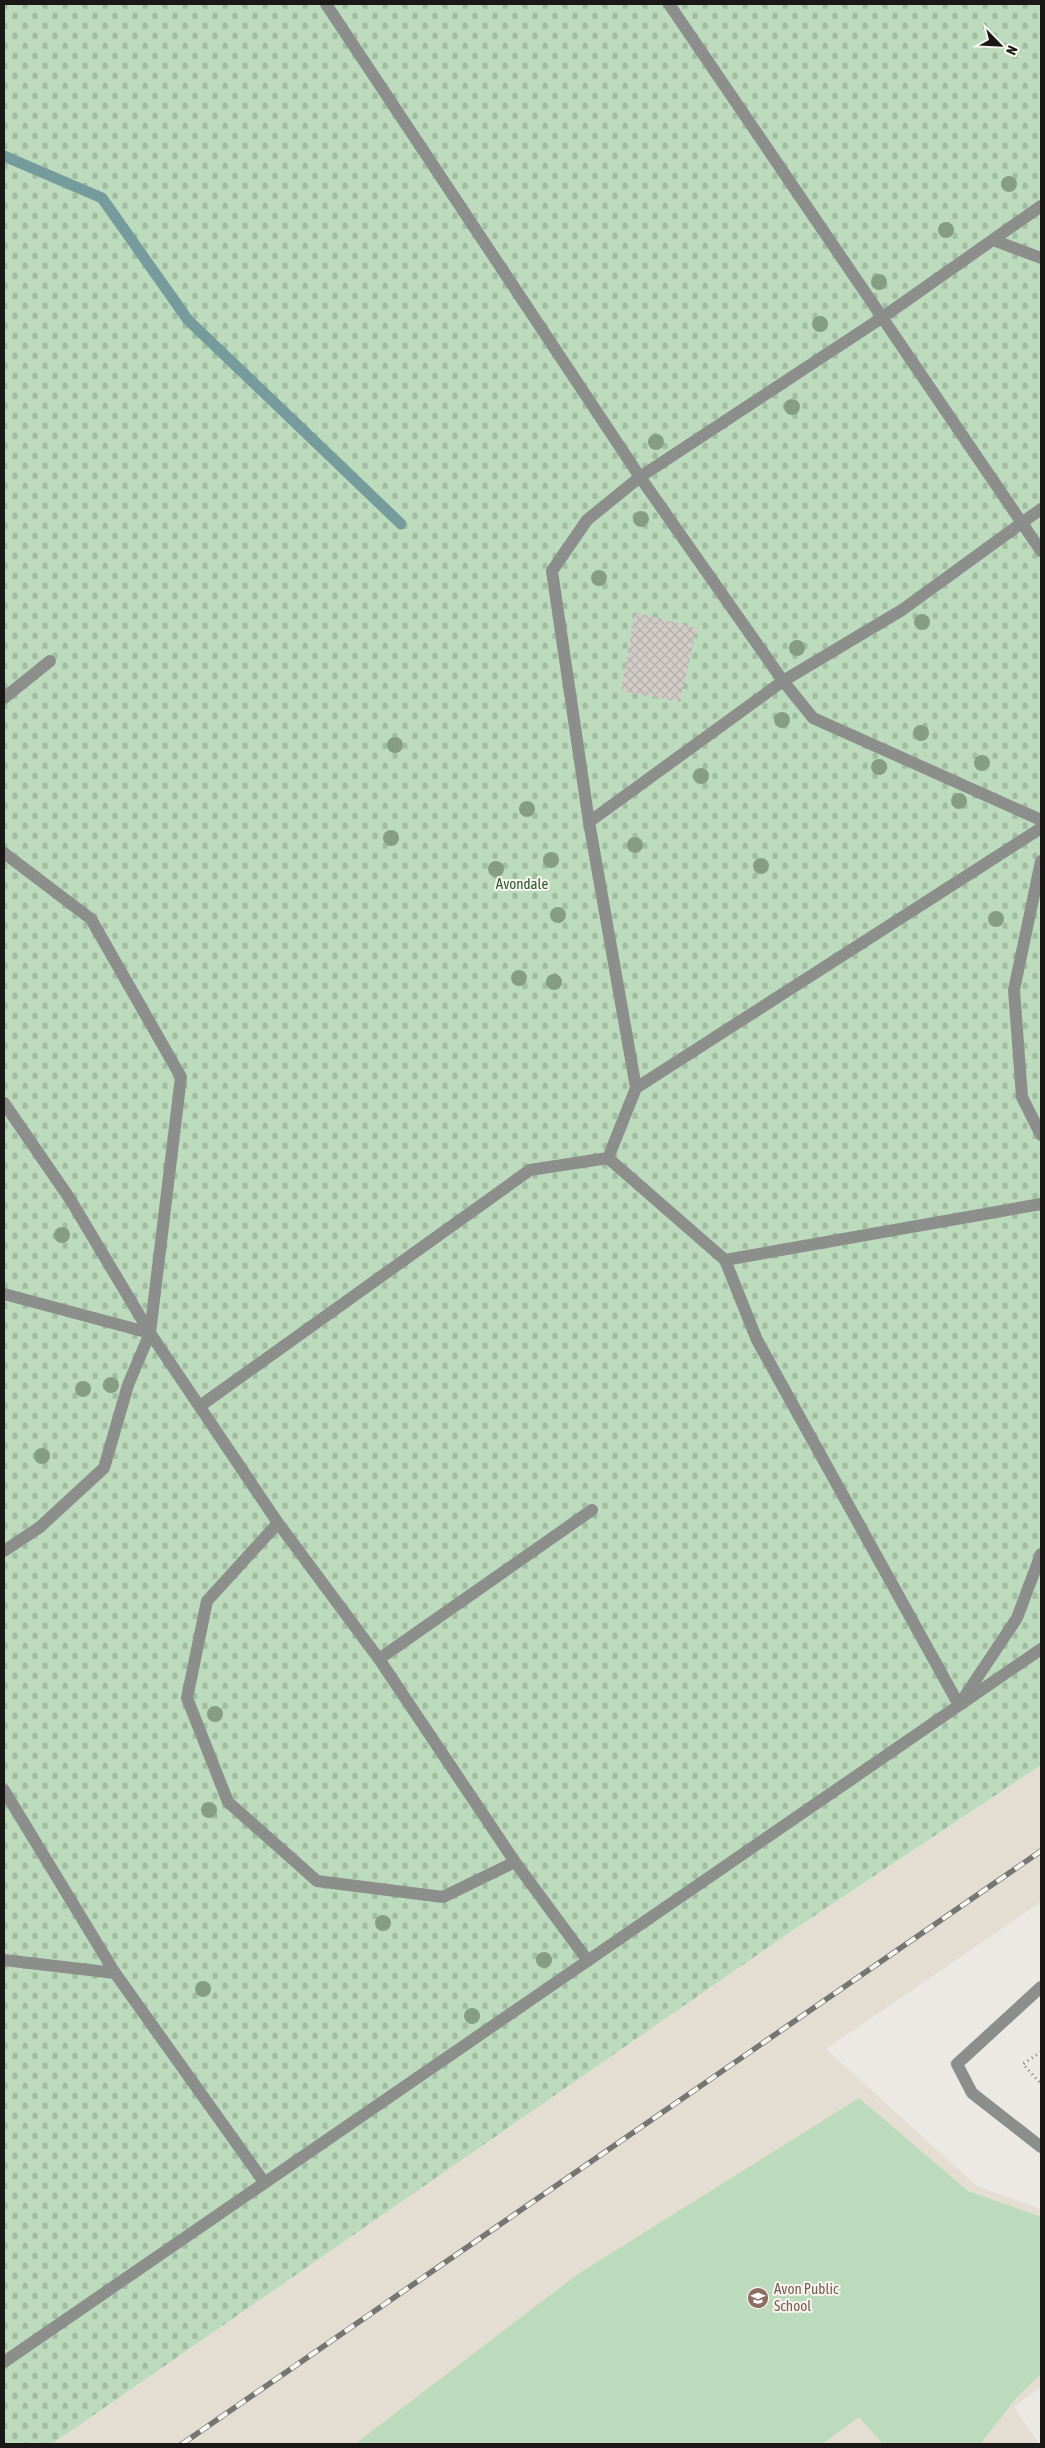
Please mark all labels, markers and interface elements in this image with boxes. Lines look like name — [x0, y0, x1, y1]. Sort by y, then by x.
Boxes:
north arrow — [975, 20, 1025, 70]
text: N — [1003, 43, 1021, 57]
park label: Avondale — [496, 875, 548, 892]
place label: Avon Public School — [774, 2280, 839, 2314]
school or university icon: Avon Public School — [746, 2286, 770, 2310]

